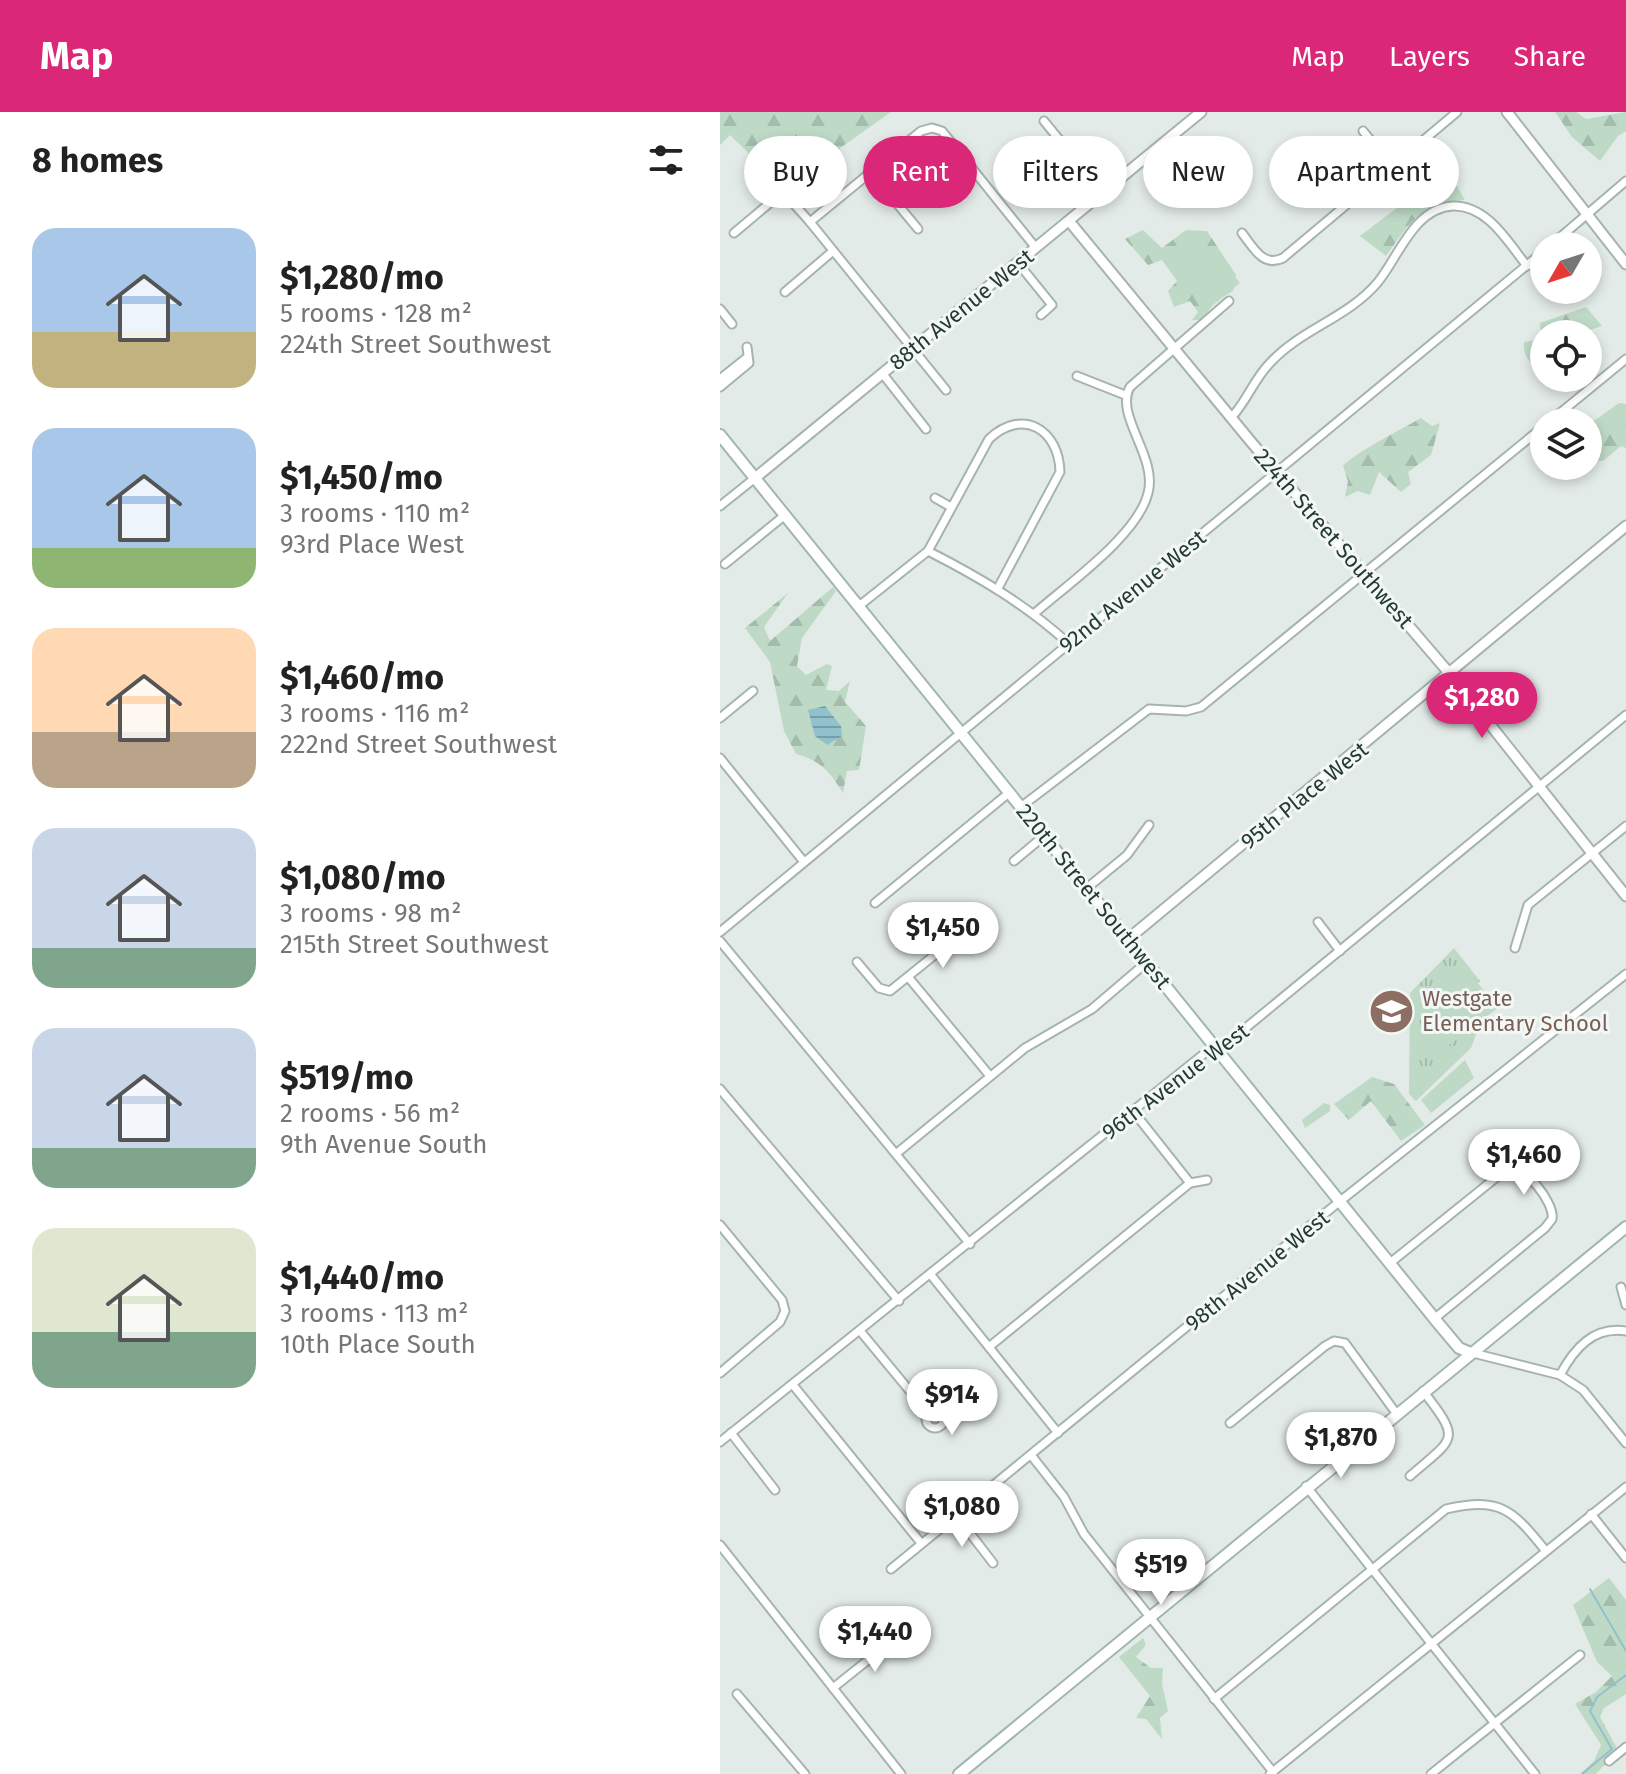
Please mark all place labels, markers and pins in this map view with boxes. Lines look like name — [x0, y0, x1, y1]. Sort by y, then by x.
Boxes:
pin: $1,280 — [1417, 672, 1547, 740]
pin: $1,450 — [878, 902, 1008, 970]
place label: Westgate Elementary School — [1422, 985, 1608, 1037]
school or university icon: Westgate Elementary School — [1367, 987, 1415, 1035]
pin: $1,460 — [1459, 1129, 1589, 1197]
pin: $914 — [905, 1369, 999, 1437]
pin: $1,870 — [1276, 1412, 1406, 1480]
pin: $1,080 — [897, 1481, 1027, 1549]
pin: $519 — [1114, 1539, 1208, 1607]
pin: $1,440 — [810, 1606, 940, 1674]

